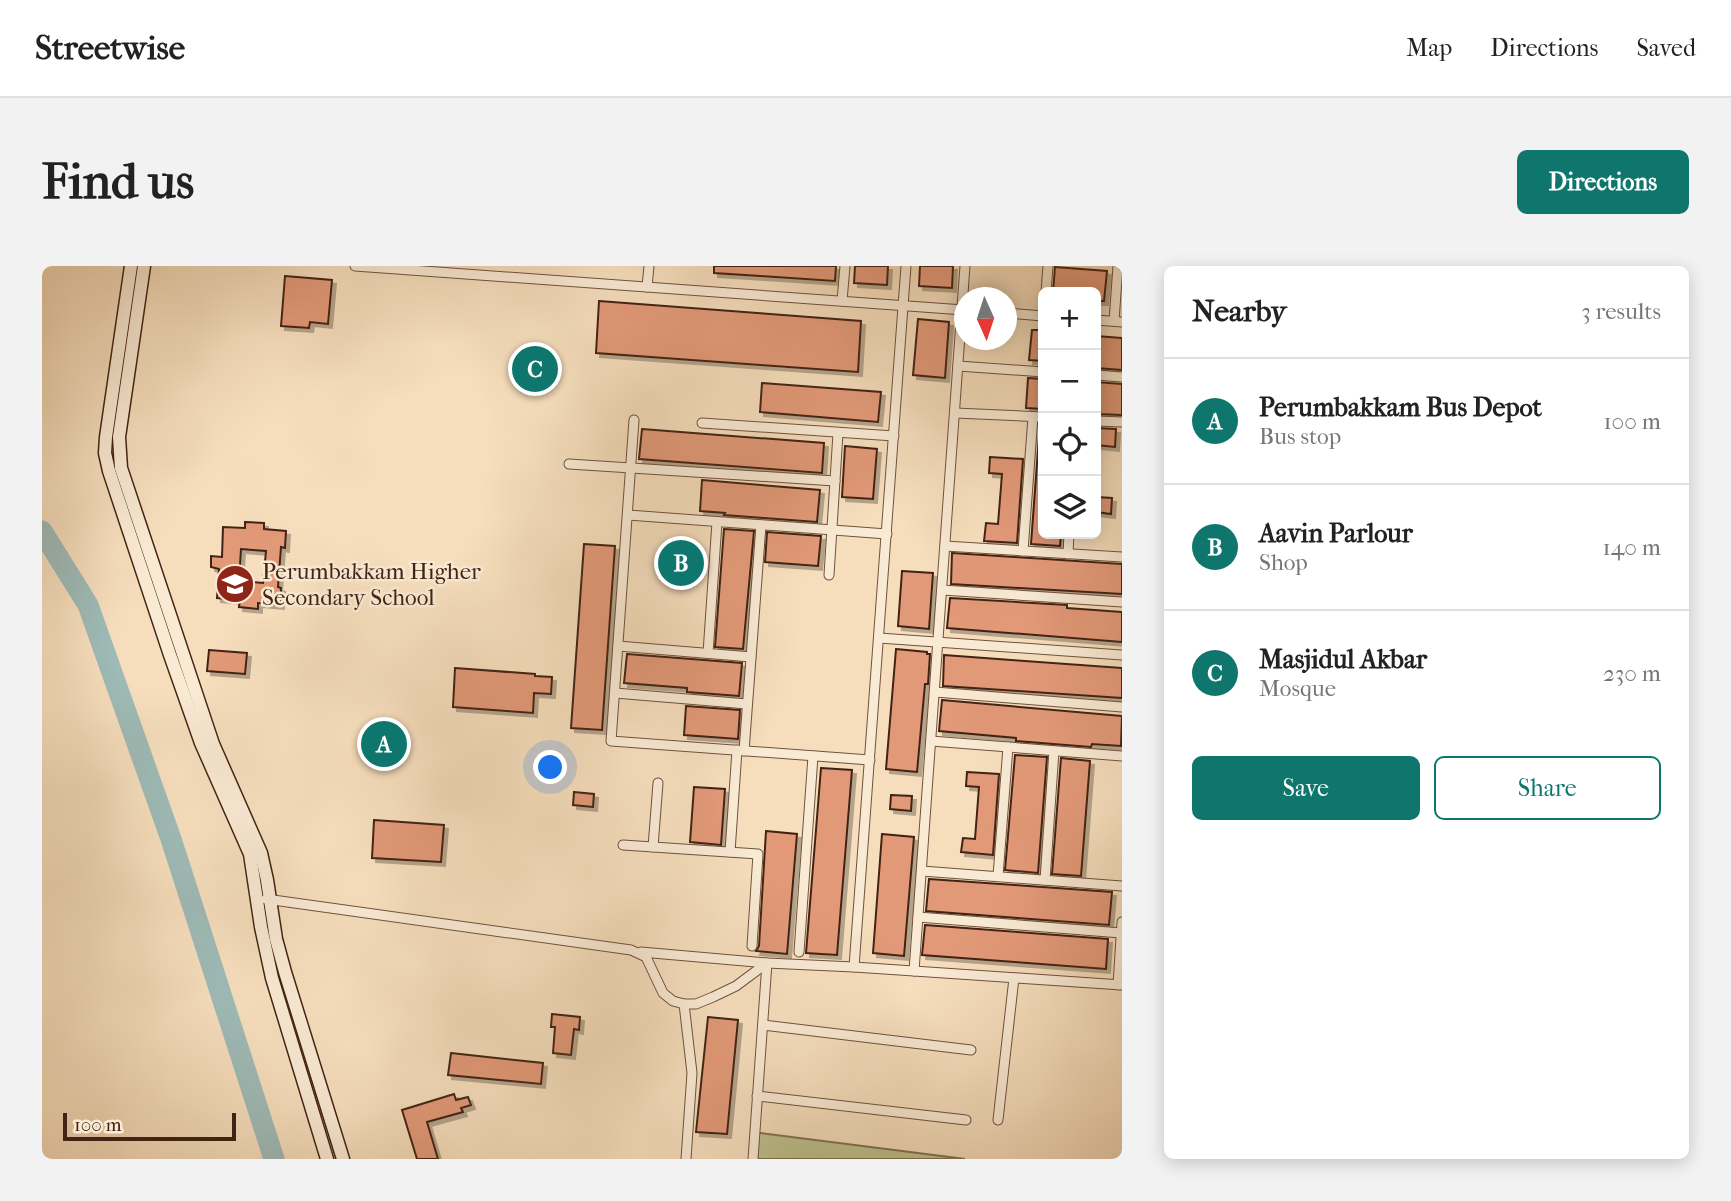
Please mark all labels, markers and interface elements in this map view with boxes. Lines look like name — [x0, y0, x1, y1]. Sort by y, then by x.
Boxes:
text: Streetwise — [35, 29, 185, 68]
text: Map — [1406, 34, 1452, 62]
text: Directions — [1490, 34, 1598, 62]
text: Saved — [1636, 34, 1696, 62]
button: Directions — [1517, 150, 1689, 214]
text: Find us — [42, 153, 194, 211]
north arrow — [954, 287, 1017, 350]
map controls — [1038, 287, 1101, 539]
button: + — [1038, 287, 1101, 350]
text: Nearby — [1192, 294, 1287, 329]
text: 3 results — [1581, 298, 1661, 325]
pin: C — [512, 343, 558, 395]
button: − — [1038, 350, 1101, 413]
text: Perumbakkam Bus Depot — [1259, 392, 1542, 423]
text: A — [1208, 408, 1222, 435]
text: 100 m — [1603, 408, 1661, 435]
button: locate — [1038, 413, 1101, 476]
text: Bus stop — [1259, 423, 1341, 450]
button: layers — [1038, 476, 1101, 539]
text: Aavin Parlour — [1259, 518, 1413, 549]
text: B — [1208, 534, 1222, 561]
text: 140 m — [1602, 534, 1661, 561]
pin: B — [658, 537, 704, 589]
text: Shop — [1259, 549, 1308, 576]
place label: Perumbakkam Higher Secondary School — [262, 558, 481, 611]
school or university icon: Perumbakkam Higher Secondary School — [214, 563, 256, 605]
text: Masjidul Akbar — [1259, 644, 1427, 675]
text: C — [1207, 660, 1223, 687]
text: 230 m — [1603, 660, 1661, 687]
text: Mosque — [1259, 675, 1336, 702]
pin: A — [361, 718, 407, 770]
your location — [533, 750, 567, 784]
button: Save — [1192, 756, 1420, 820]
button: Share — [1434, 756, 1661, 820]
scale bar — [63, 1110, 236, 1142]
text: 100 m — [74, 1114, 122, 1136]

